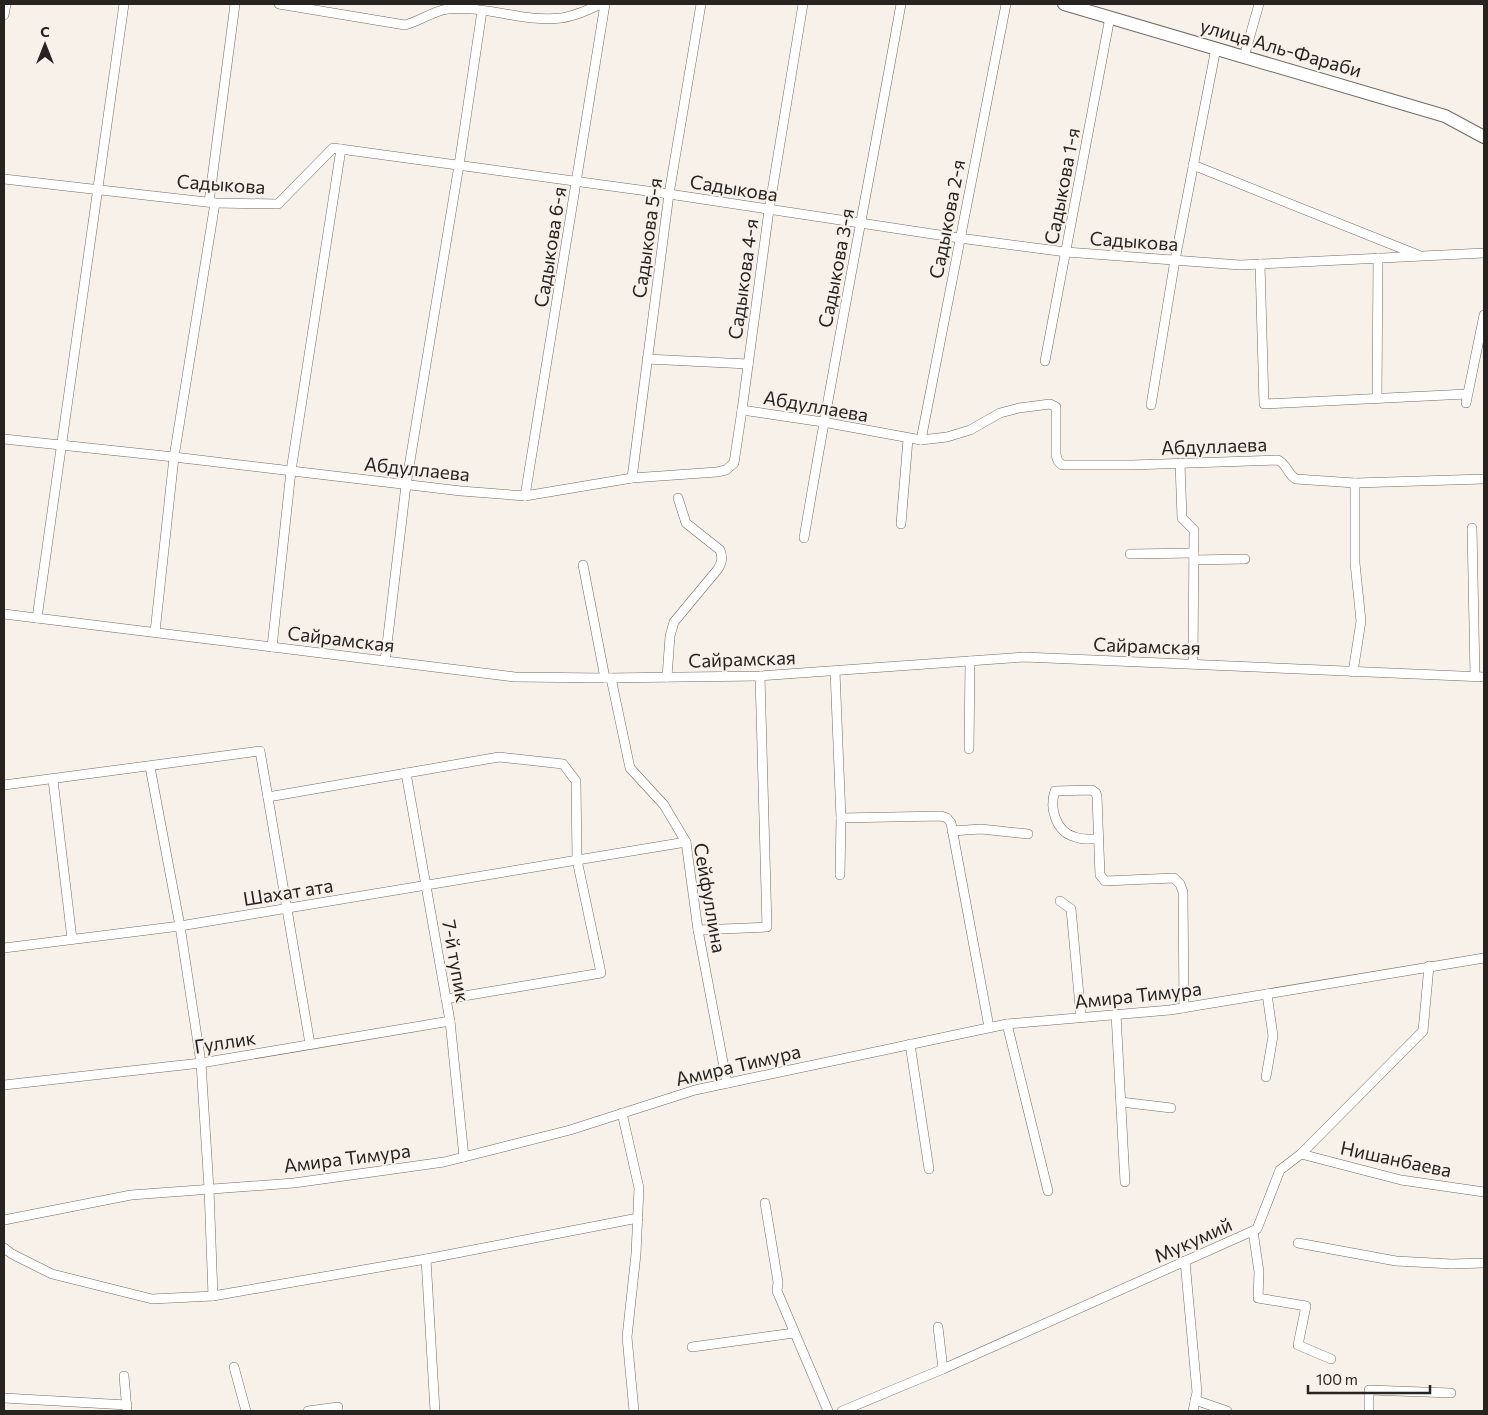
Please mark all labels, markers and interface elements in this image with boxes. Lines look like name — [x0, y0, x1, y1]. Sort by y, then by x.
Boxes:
street label: улица Аль-Фараби — [1198, 13, 1365, 82]
north arrow — [20, 20, 70, 70]
text: С — [40, 23, 50, 40]
street label: Садыкова 1-я — [1039, 126, 1084, 246]
street label: Садыкова 2-я — [924, 157, 969, 280]
street label: Садыкова — [176, 169, 266, 198]
street label: Садыкова — [688, 169, 780, 206]
street label: Садыкова 5-я — [627, 176, 666, 300]
street label: Садыкова 6-я — [529, 185, 570, 309]
street label: Садыкова 3-я — [813, 206, 858, 330]
street label: Садыкова 4-я — [723, 217, 762, 341]
street label: Садыкова — [1089, 226, 1179, 255]
street label: Абдуллаева — [762, 385, 870, 426]
street label: Абдуллаева — [1161, 432, 1267, 459]
street label: Абдуллаева — [363, 452, 471, 485]
street label: Сайрамская — [286, 621, 396, 656]
street label: Сайрамская — [1093, 632, 1201, 659]
street label: Сайрамская — [688, 645, 796, 672]
street label: Сейфуллина — [689, 841, 731, 955]
street label: Шахат ата — [241, 873, 335, 910]
street label: 7-й тупик — [438, 918, 475, 1004]
street label: Амира Тимура — [1073, 976, 1203, 1013]
street label: Гуллик — [193, 1025, 257, 1058]
street label: Амира Тимура — [673, 1039, 803, 1090]
street label: Нишанбаева — [1338, 1136, 1454, 1181]
street label: Амира Тимура — [282, 1138, 412, 1177]
street label: Мукумий — [1150, 1212, 1235, 1267]
scale bar — [1308, 1362, 1430, 1394]
text: 100 m — [1316, 1370, 1358, 1388]

